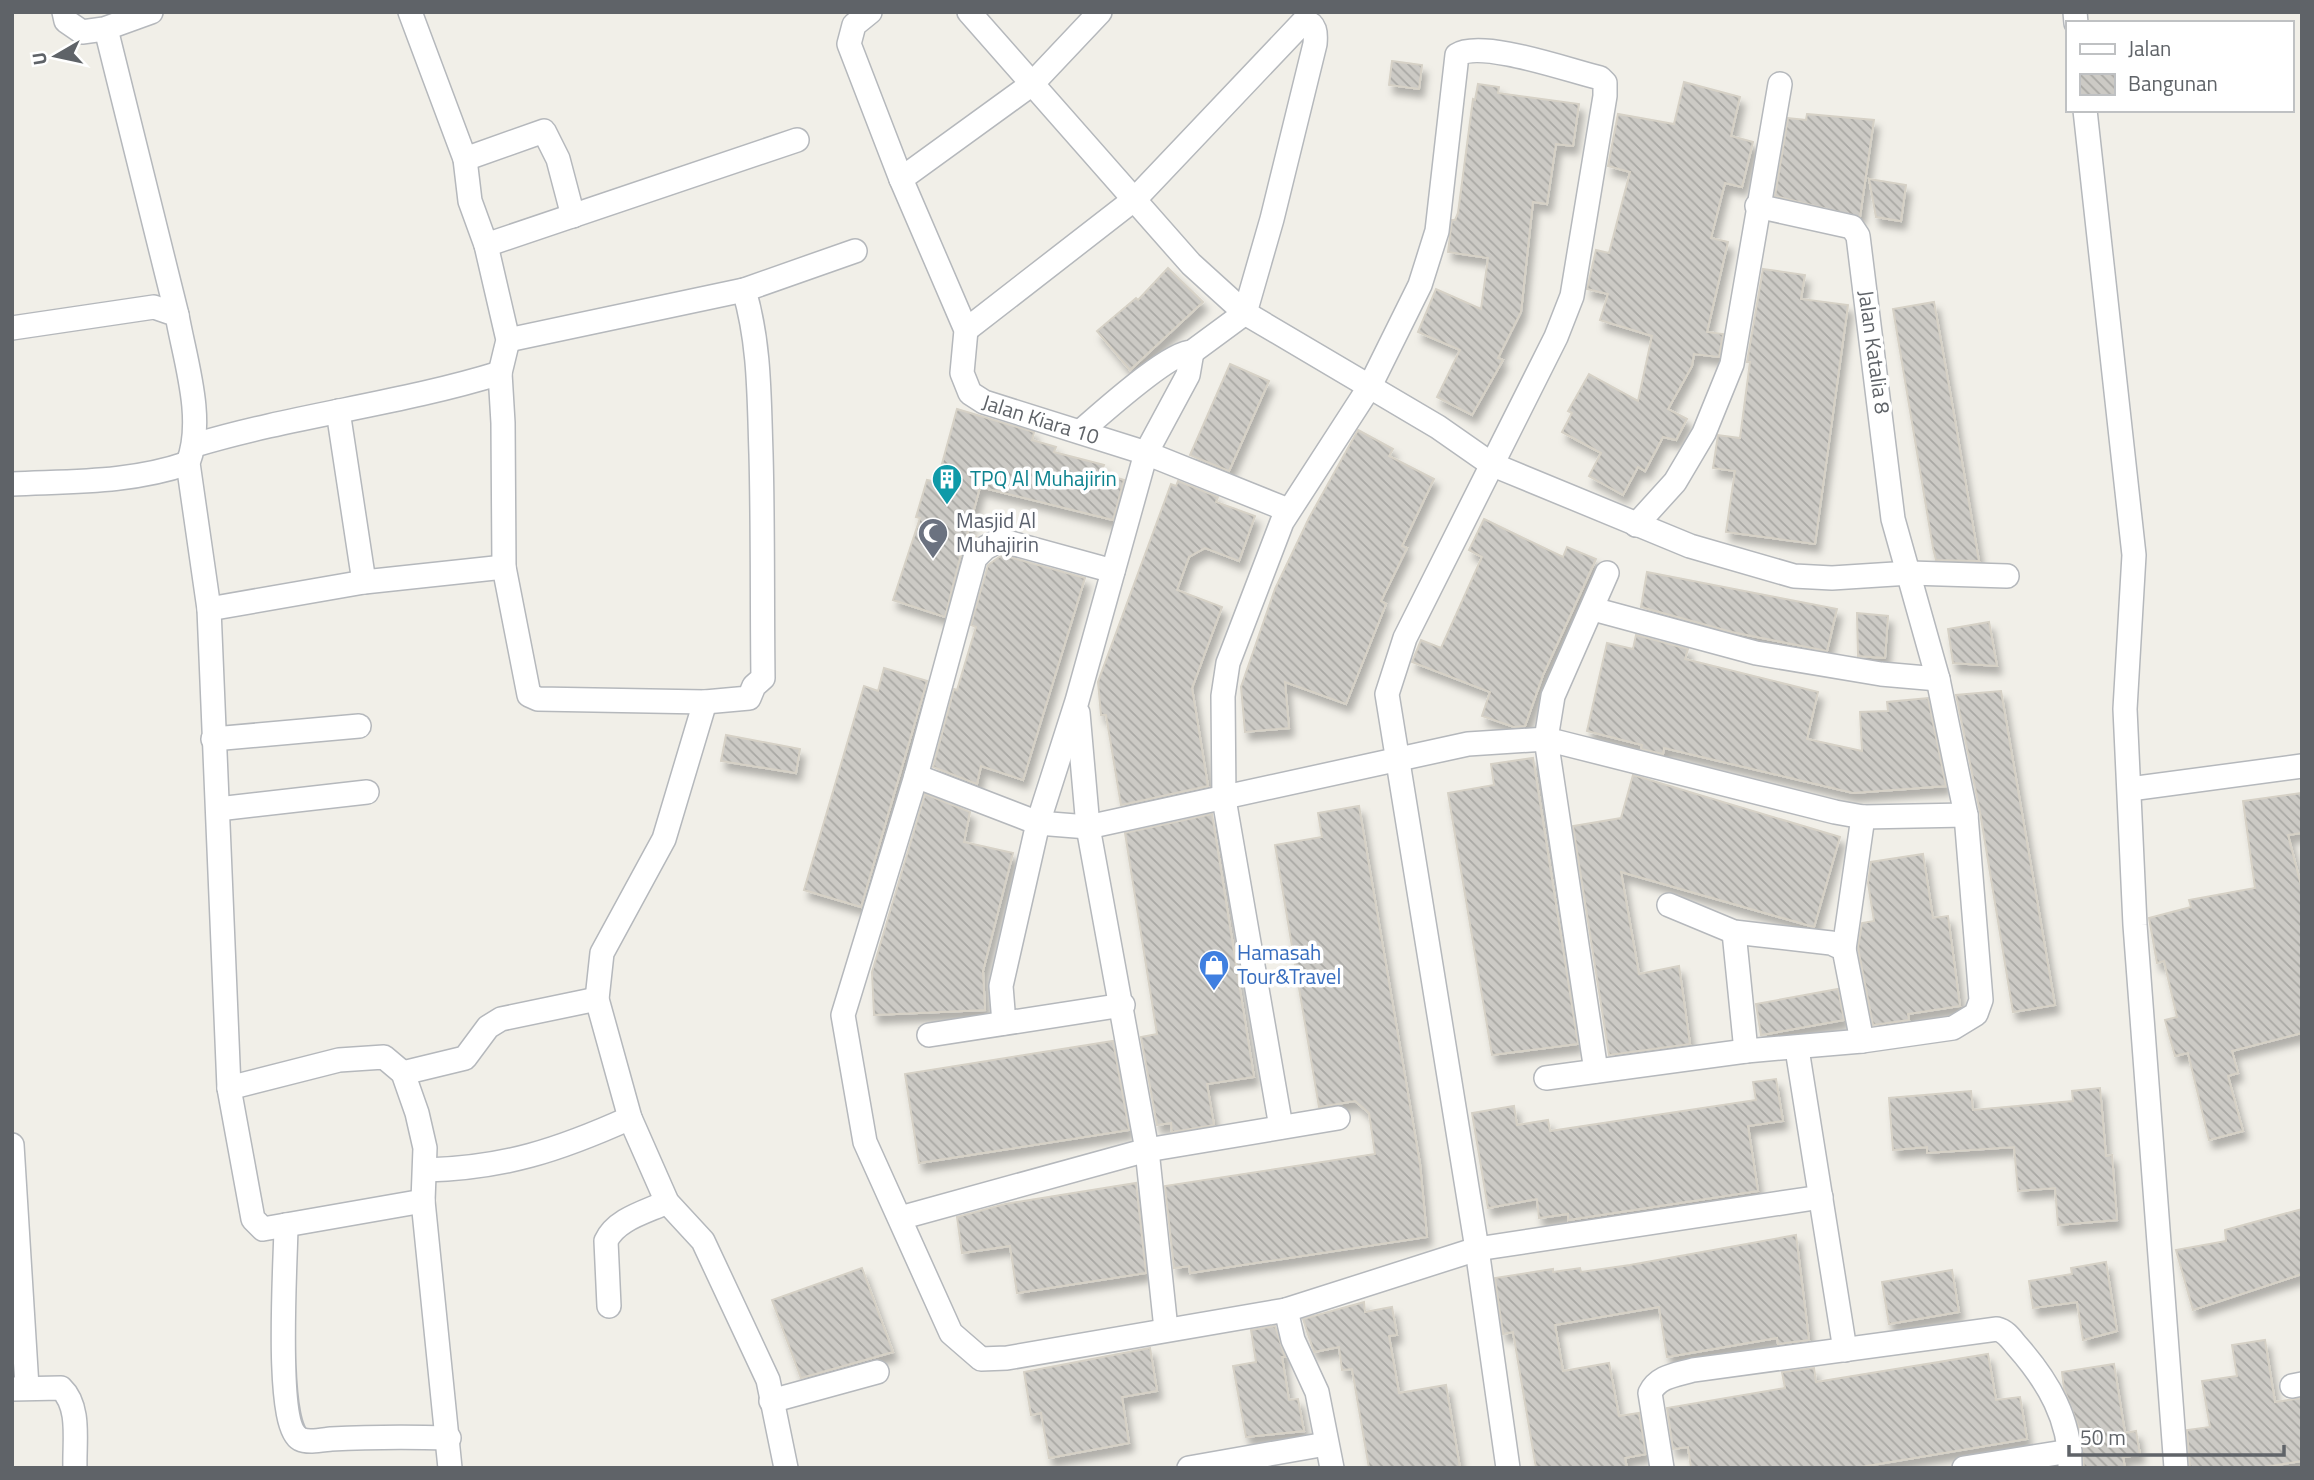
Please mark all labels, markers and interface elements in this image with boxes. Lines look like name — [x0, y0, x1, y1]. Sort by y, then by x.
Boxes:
north arrow — [21, 21, 91, 91]
legend — [2066, 21, 2293, 112]
text: Jalan — [2128, 32, 2171, 64]
text: U — [23, 50, 54, 67]
text: Bangunan — [2128, 67, 2218, 99]
street label: Jalan Katalia 8 — [1850, 288, 1900, 416]
street label: Jalan Kiara 10 — [978, 385, 1103, 452]
building icon: TPQ Al Muhajirin — [930, 462, 964, 506]
place label: TPQ Al Muhajirin — [970, 462, 1117, 494]
place label: Masjid Al Muhajirin — [956, 504, 1039, 560]
mosque icon: Masjid Al Muhajirin — [916, 516, 950, 560]
place label: Hamasah Tour&Travel — [1237, 936, 1341, 992]
shop icon: Hamasah Tour&Travel — [1197, 948, 1231, 992]
scale bar — [2069, 1414, 2284, 1458]
text: 50 m — [2080, 1421, 2126, 1453]

